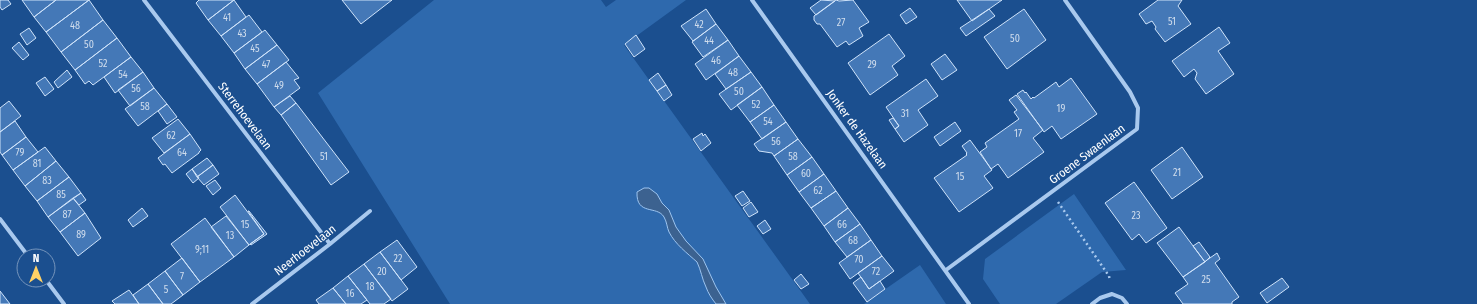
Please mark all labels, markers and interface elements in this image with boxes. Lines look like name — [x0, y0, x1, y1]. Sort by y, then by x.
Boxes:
house number: 41 — [223, 12, 231, 24]
house number: 51 — [1168, 16, 1176, 28]
house number: 27 — [837, 17, 845, 29]
house number: 42 — [694, 19, 704, 31]
house number: 48 — [70, 20, 80, 32]
house number: 43 — [237, 28, 247, 40]
house number: 50 — [1010, 33, 1020, 45]
house number: 44 — [704, 35, 714, 47]
house number: 50 — [84, 39, 94, 51]
house number: 45 — [250, 43, 260, 55]
house number: 46 — [711, 55, 721, 67]
house number: 52 — [99, 58, 108, 70]
house number: 47 — [262, 59, 270, 71]
house number: 29 — [867, 59, 877, 71]
house number: 48 — [728, 67, 738, 79]
house number: 54 — [118, 69, 128, 81]
street label: Sterrehoevelaan — [215, 80, 275, 152]
house number: 49 — [274, 80, 284, 92]
house number: 56 — [131, 83, 141, 95]
house number: 50 — [734, 86, 744, 98]
street label: Jonker de Hazelaan — [824, 87, 890, 171]
house number: 52 — [752, 99, 761, 111]
house number: 58 — [140, 101, 150, 113]
house number: 19 — [1057, 103, 1066, 115]
house number: 31 — [901, 108, 909, 120]
house number: 54 — [763, 116, 773, 128]
street label: Groene Swaenlaan — [1046, 121, 1128, 187]
house number: 17 — [1014, 128, 1022, 140]
house number: 62 — [166, 130, 176, 142]
house number: 56 — [771, 136, 781, 148]
house number: 79 — [16, 147, 25, 159]
house number: 64 — [177, 147, 187, 159]
house number: 51 — [320, 151, 328, 163]
house number: 58 — [788, 151, 798, 163]
house number: 81 — [33, 158, 41, 170]
house number: 21 — [1173, 167, 1181, 179]
house number: 60 — [801, 168, 811, 180]
house number: 15 — [956, 171, 965, 183]
house number: 83 — [42, 175, 52, 187]
house number: 62 — [813, 185, 823, 197]
house number: 85 — [56, 189, 66, 201]
house number: 87 — [63, 209, 71, 221]
house number: 23 — [1132, 210, 1141, 222]
house number: 15 — [241, 219, 250, 231]
house number: 66 — [837, 219, 847, 231]
street label: Neerhoevelaan — [271, 222, 339, 278]
house number: 89 — [76, 229, 86, 241]
house number: 13 — [226, 230, 235, 242]
house number: 68 — [848, 235, 858, 247]
house number: 9;11 — [195, 244, 209, 256]
north arrow — [16, 248, 56, 288]
text: N — [33, 252, 39, 265]
house number: 22 — [394, 253, 403, 265]
house number: 70 — [854, 254, 864, 266]
house number: 20 — [377, 266, 387, 278]
house number: 72 — [872, 266, 881, 278]
house number: 7 — [180, 271, 184, 283]
house number: 25 — [1202, 274, 1211, 286]
house number: 18 — [366, 281, 374, 293]
house number: 5 — [164, 284, 169, 296]
house number: 16 — [346, 288, 354, 300]

